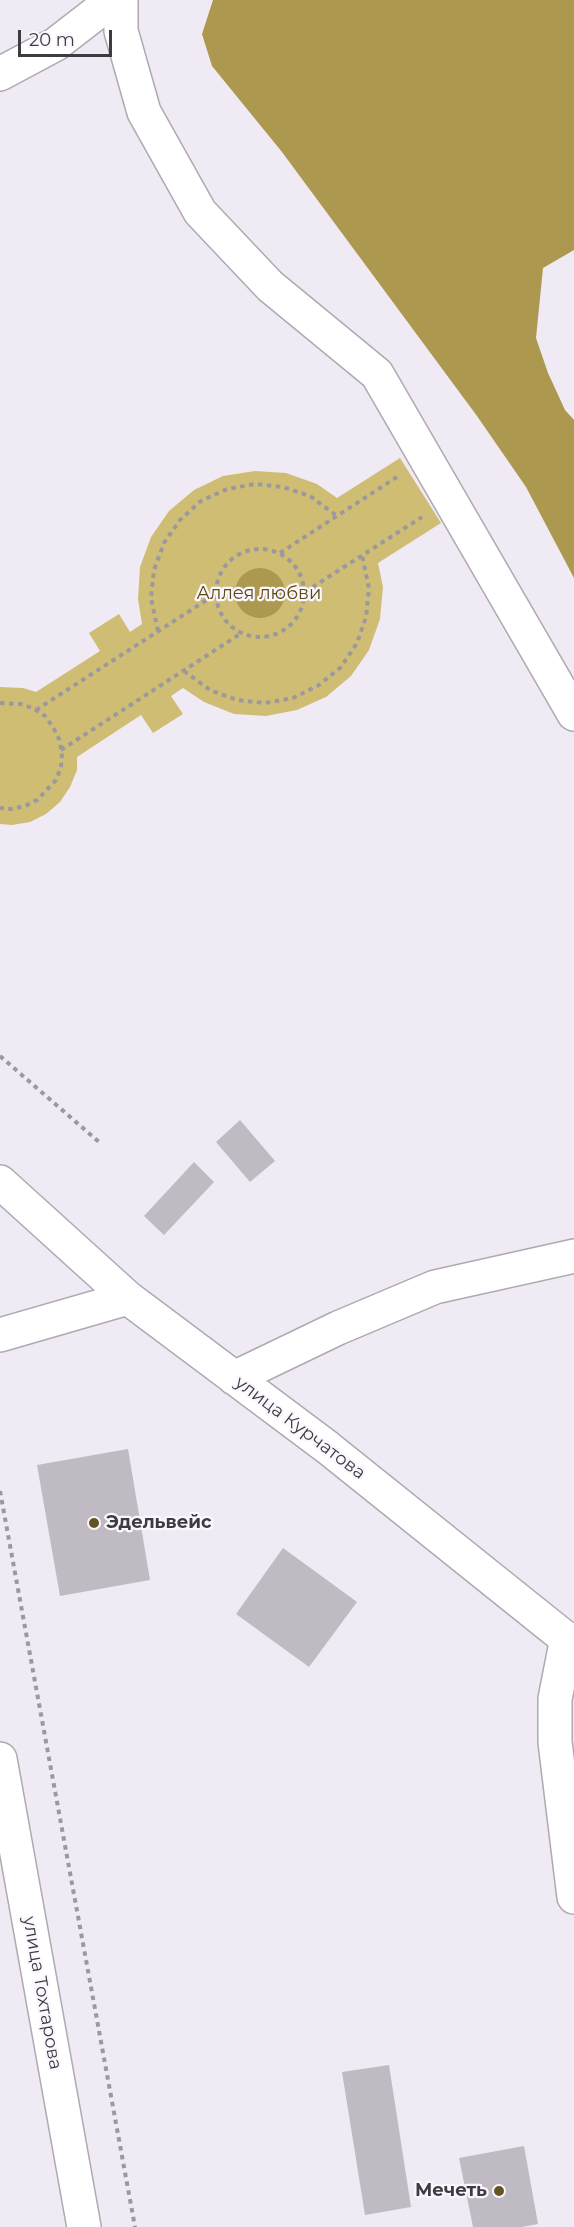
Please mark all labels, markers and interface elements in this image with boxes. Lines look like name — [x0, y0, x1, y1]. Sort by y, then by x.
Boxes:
scale bar — [21, 18, 116, 56]
text: 20 m — [29, 29, 75, 51]
park label: Аллея любви — [197, 583, 321, 605]
street label: улица Курчатова — [231, 1372, 369, 1484]
place label: Эдельвейс — [106, 1512, 212, 1534]
marker: Эдельвейс — [87, 1516, 101, 1530]
street label: улица Тохтарова — [18, 1915, 66, 2071]
place label: Мечеть — [415, 2180, 487, 2202]
marker: Мечеть — [492, 2184, 506, 2198]

